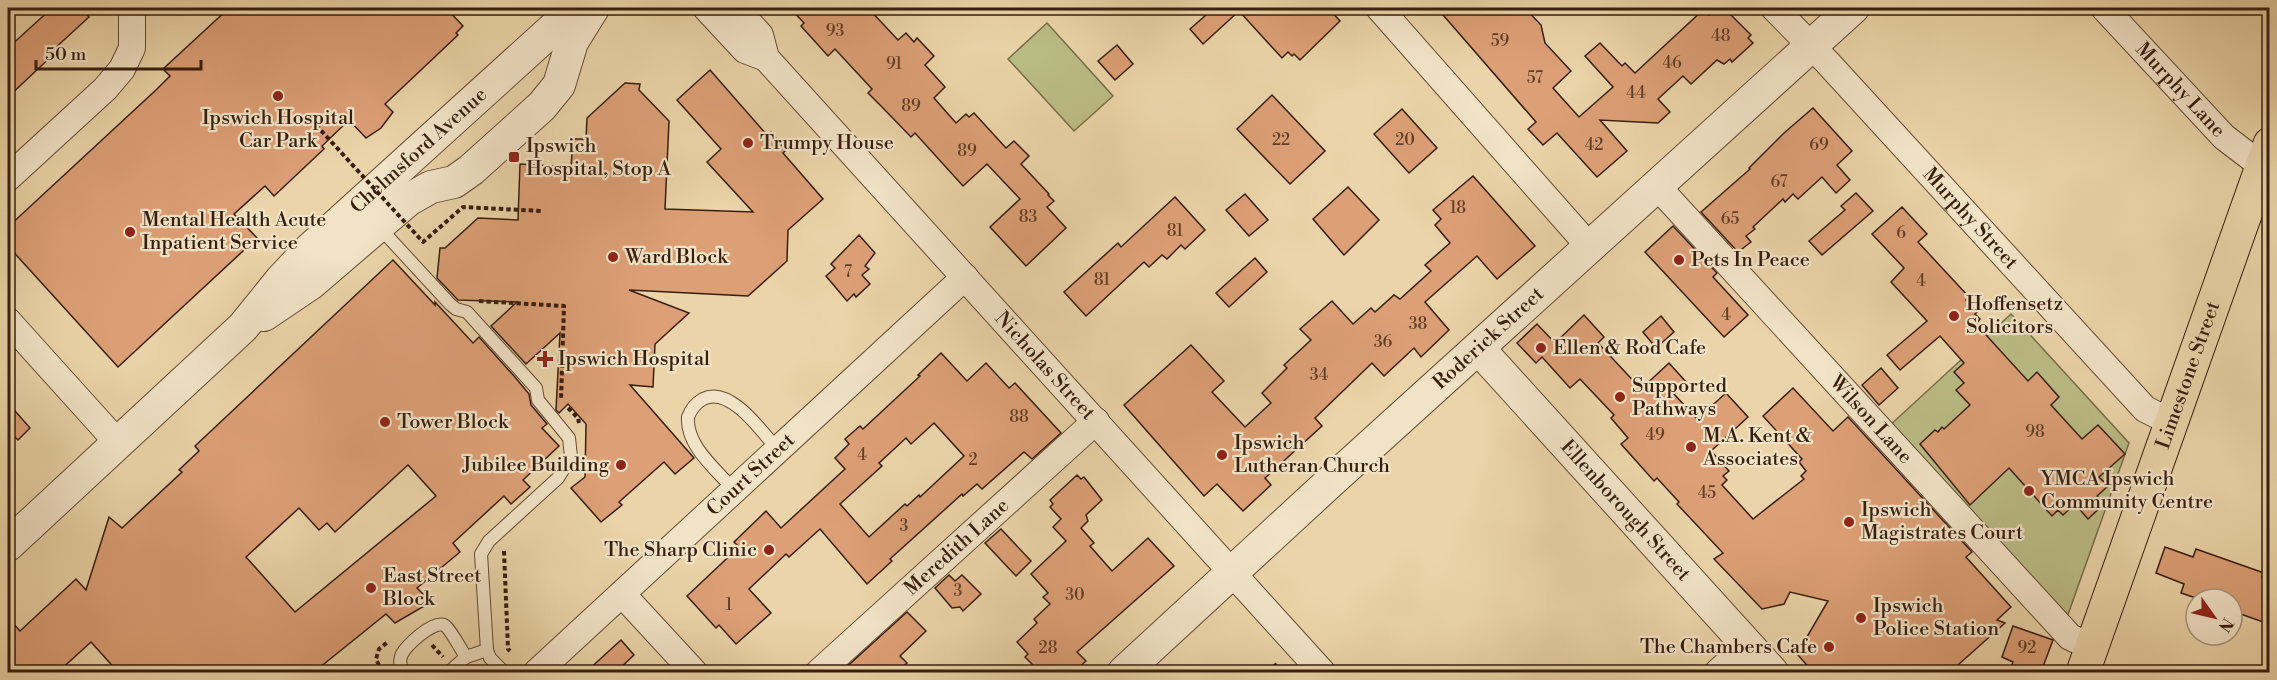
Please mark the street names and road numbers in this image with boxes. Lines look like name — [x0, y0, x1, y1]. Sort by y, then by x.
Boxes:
street label: Murphy Lane — [2130, 37, 2231, 143]
street label: Chelmsford Avenue — [345, 82, 492, 219]
street label: Murphy Street — [1917, 162, 2024, 275]
street label: Roderick Street — [1428, 282, 1549, 395]
street label: Limestone Street — [2150, 298, 2226, 452]
street label: Nicholas Street — [989, 306, 1100, 425]
street label: Wilson Lane — [1823, 369, 1918, 469]
street label: Court Street — [702, 428, 800, 522]
street label: Ellenborough Street — [1555, 435, 1696, 586]
street label: Meredith Lane — [899, 493, 1014, 601]

